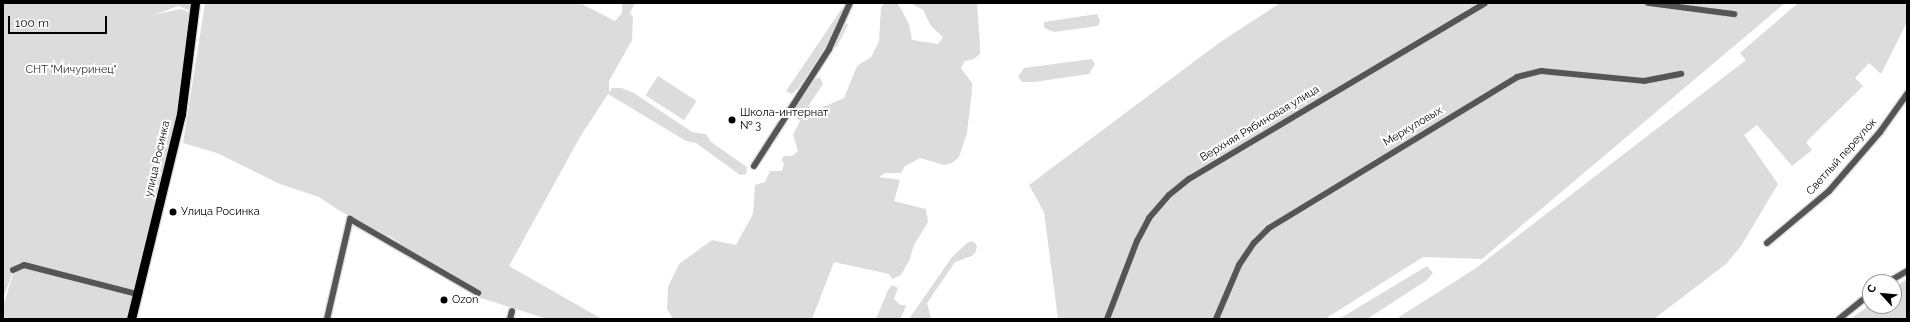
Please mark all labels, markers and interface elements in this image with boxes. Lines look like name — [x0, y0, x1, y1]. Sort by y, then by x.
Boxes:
scale bar — [10, 8, 109, 34]
text: 100 m — [15, 16, 49, 30]
park label: СНТ "Мичуринец" — [25, 63, 117, 77]
street label: Верхняя Рябиновая улица — [1198, 83, 1322, 165]
street label: Меркуловых — [1381, 104, 1445, 150]
place label: Школа-интернат № 3 — [740, 107, 828, 133]
marker: Школа-интернат № 3 — [727, 115, 737, 125]
street label: Светлый переулок — [1804, 116, 1880, 198]
street label: улица Росинка — [143, 120, 173, 198]
place label: Улица Росинка — [181, 205, 260, 219]
marker: Улица Росинка — [168, 207, 178, 217]
north arrow — [1862, 274, 1902, 314]
text: С — [1864, 282, 1879, 295]
place label: Ozon — [452, 293, 479, 307]
marker: Ozon — [439, 295, 449, 305]

